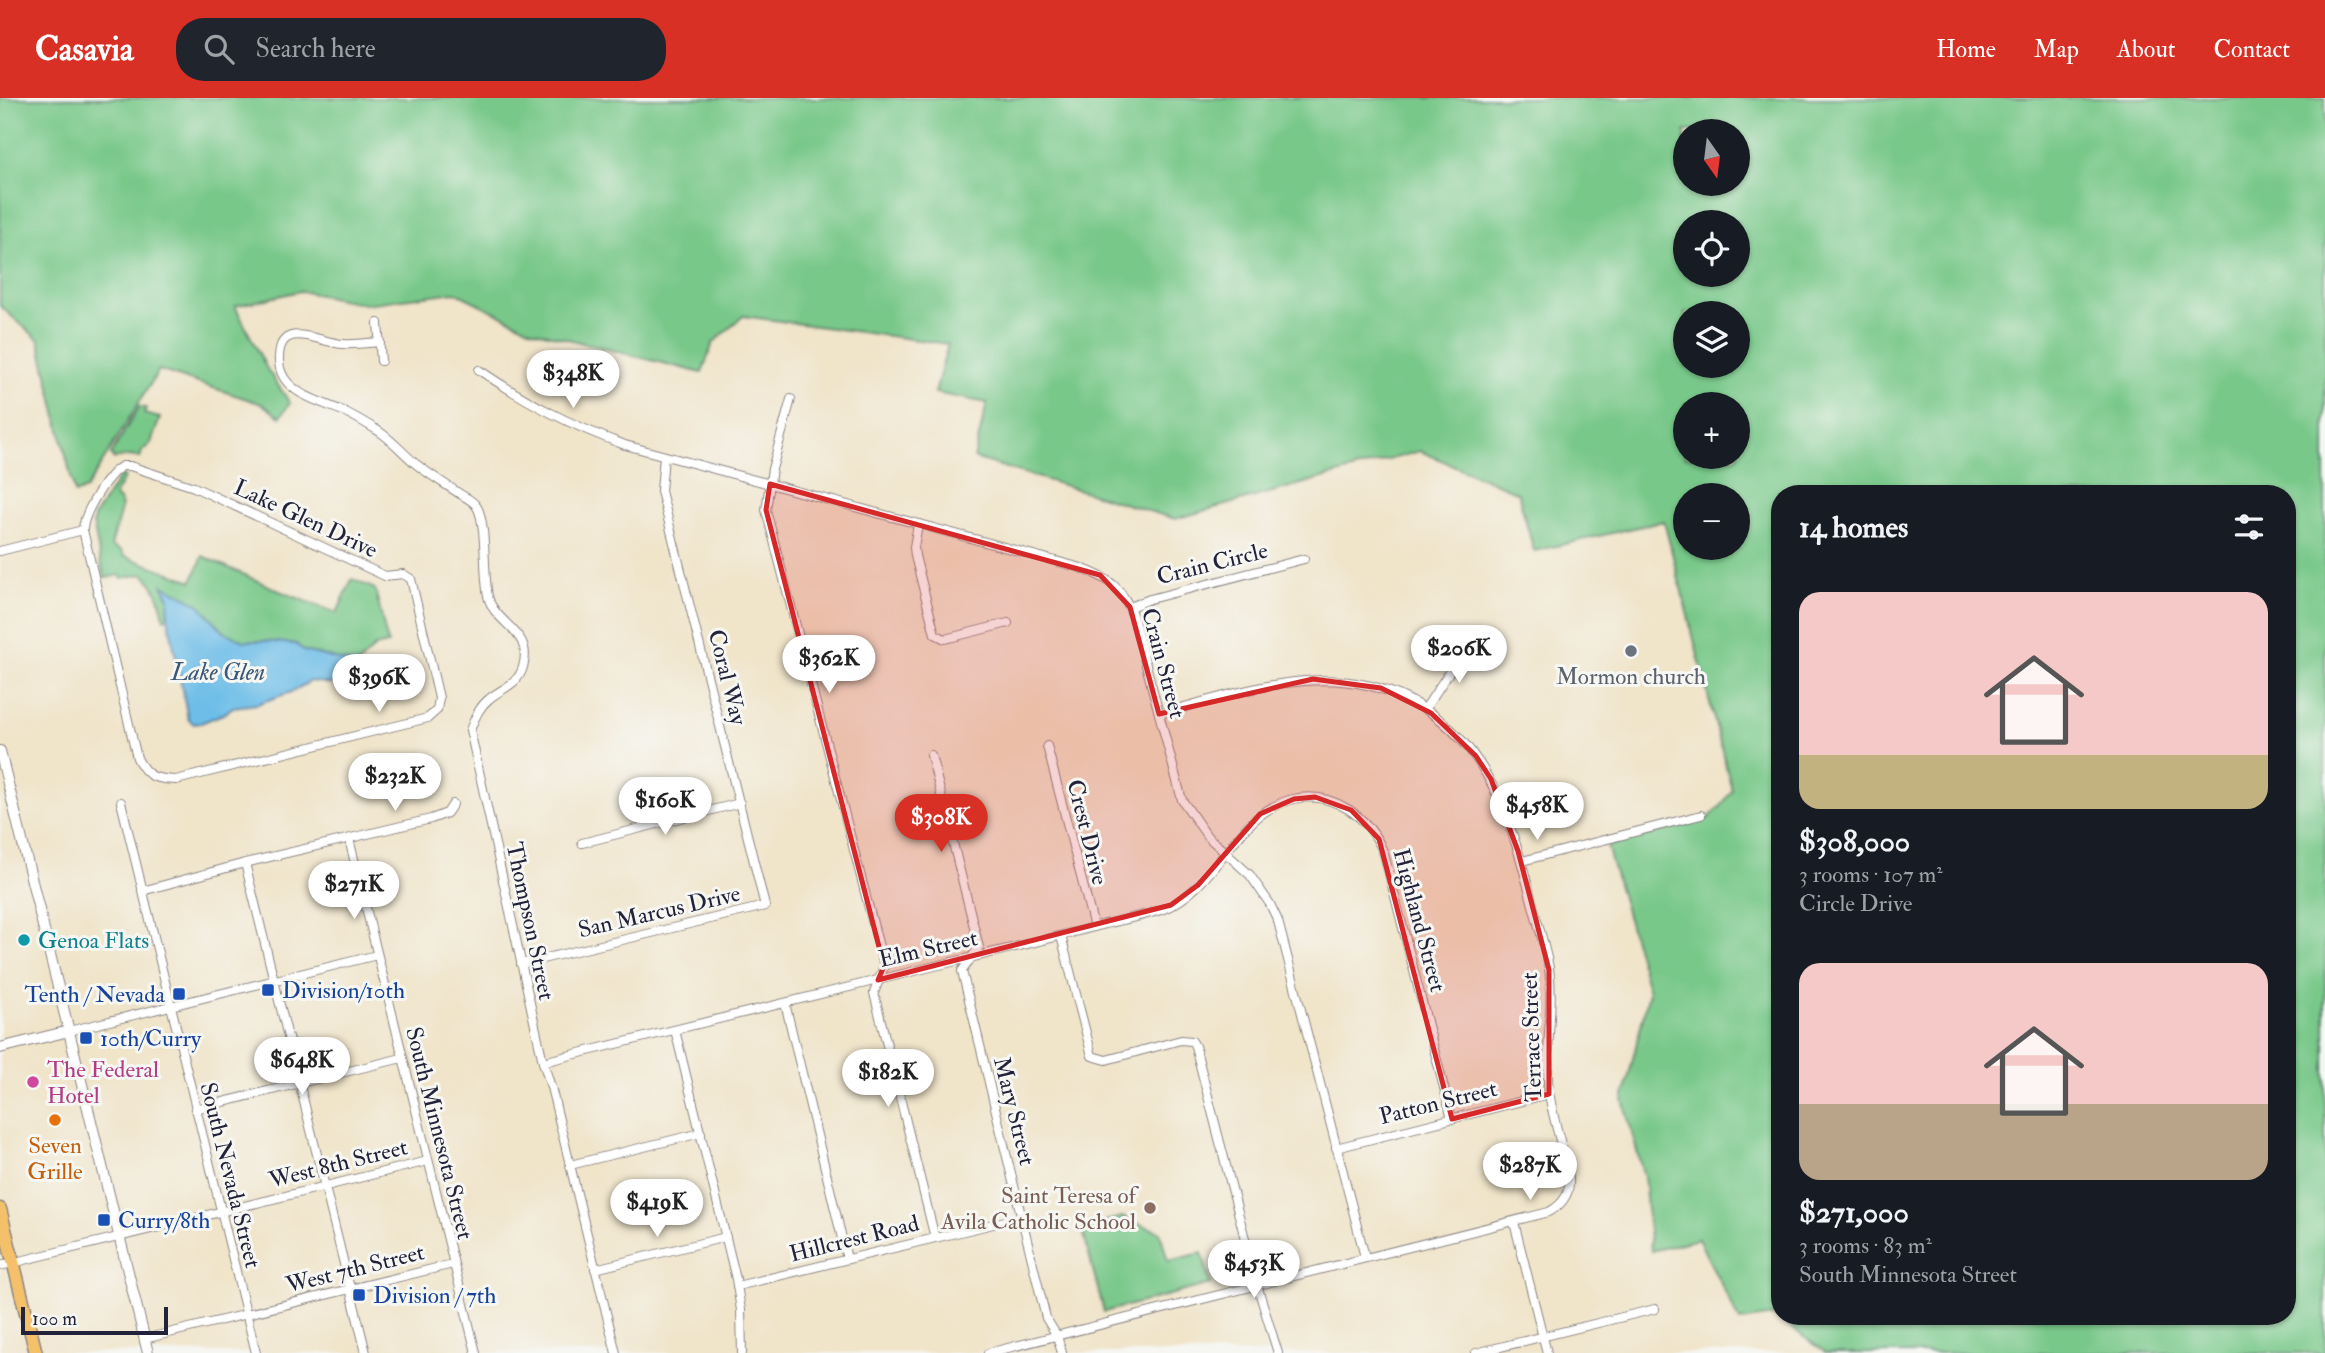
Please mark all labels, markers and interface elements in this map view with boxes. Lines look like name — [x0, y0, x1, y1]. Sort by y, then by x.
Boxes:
search box — [176, 18, 666, 81]
text: Casavia — [35, 29, 134, 70]
icon: search — [200, 30, 238, 68]
text: Search here — [256, 33, 376, 65]
text: Home — [1936, 34, 1996, 65]
text: Map — [2034, 34, 2079, 65]
text: About — [2117, 34, 2176, 65]
text: Contact — [2214, 34, 2290, 65]
north arrow — [1673, 119, 1750, 196]
map controls — [1673, 119, 1750, 560]
button: locate — [1673, 210, 1750, 287]
button: layers — [1673, 301, 1750, 378]
pin: $348K — [524, 350, 622, 410]
text: $348K — [542, 358, 604, 387]
button: + — [1673, 392, 1750, 469]
street label: Lake Glen Drive — [229, 472, 383, 565]
button: − — [1673, 483, 1750, 560]
icon: filters — [2230, 508, 2268, 546]
text: 14 homes — [1799, 509, 1908, 546]
street label: Crain Circle — [1154, 536, 1271, 591]
street label: Crain Street — [1135, 605, 1192, 721]
street label: Coral Way — [702, 626, 754, 729]
pin: $206K — [1410, 626, 1508, 685]
text: $206K — [1427, 633, 1491, 662]
pin: $362K — [780, 636, 878, 695]
icon: home — [1971, 637, 2097, 763]
text: $362K — [798, 643, 860, 672]
marker: Mormon church — [1623, 643, 1639, 659]
pin: $396K — [330, 654, 428, 714]
water label: Lake Glen — [170, 657, 265, 688]
text: $396K — [348, 662, 410, 691]
place label: Mormon church — [1556, 662, 1706, 691]
pin: $232K — [346, 754, 444, 813]
text: $232K — [364, 761, 426, 790]
street label: Crest Drive — [1060, 776, 1115, 888]
pin: $160K — [616, 778, 714, 837]
pin: $458K — [1488, 782, 1586, 842]
text: $160K — [635, 785, 695, 814]
text: $458K — [1506, 790, 1568, 819]
pin: $308K — [892, 794, 990, 854]
text: $308K — [911, 802, 971, 831]
text: $308,000 — [1799, 823, 1910, 860]
street label: Thompson Street — [499, 839, 561, 1003]
street label: Highland Street — [1386, 845, 1453, 995]
text: 3 rooms · 107 m² — [1799, 860, 1943, 889]
pin: $271K — [305, 862, 403, 921]
text: $271K — [324, 869, 384, 898]
street label: San Marcus Drive — [575, 879, 743, 944]
text: Circle Drive — [1799, 889, 1912, 918]
street label: Elm Street — [876, 923, 980, 974]
place label: Genoa Flats — [38, 926, 149, 955]
marker: Genoa Flats — [16, 932, 32, 948]
street label: Terrace Street — [1515, 972, 1548, 1102]
place label: Division/10th — [282, 976, 405, 1005]
place label: Tenth / Nevada — [25, 980, 166, 1009]
marker: Division/10th — [260, 982, 276, 998]
marker: Tenth / Nevada — [171, 986, 187, 1002]
icon: home — [1971, 1008, 2097, 1134]
place label: 10th/Curry — [100, 1024, 202, 1053]
street label: South Minnesota Street — [399, 1024, 480, 1242]
marker: 10th/Curry — [78, 1030, 94, 1046]
pin: $648K — [253, 1038, 351, 1097]
text: $648K — [270, 1045, 334, 1074]
pin: $182K — [839, 1049, 937, 1109]
street label: Mary Street — [987, 1054, 1042, 1168]
place label: The Federal Hotel — [47, 1055, 159, 1110]
text: $182K — [858, 1057, 918, 1086]
marker: The Federal Hotel — [25, 1074, 41, 1090]
street label: Patton Street — [1376, 1074, 1500, 1131]
street label: South Nevada Street — [193, 1079, 268, 1271]
marker: Seven Grille — [47, 1112, 63, 1128]
place label: Seven Grille — [27, 1131, 83, 1186]
street label: West 8th Street — [265, 1132, 410, 1195]
pin: $287K — [1481, 1142, 1579, 1202]
text: $287K — [1499, 1150, 1561, 1179]
pin: $419K — [608, 1180, 706, 1239]
place label: Saint Teresa of Avila Catholic School — [940, 1181, 1140, 1236]
text: $419K — [626, 1187, 688, 1216]
text: $271,000 — [1799, 1194, 1909, 1231]
marker: Saint Teresa of Avila Catholic School — [1142, 1200, 1158, 1216]
place label: Curry/8th — [118, 1206, 210, 1235]
street label: Hillcrest Road — [786, 1208, 922, 1269]
marker: Curry/8th — [96, 1212, 112, 1228]
text: 3 rooms · 83 m² — [1799, 1231, 1932, 1260]
street label: West 7th Street — [282, 1237, 427, 1300]
pin: $453K — [1205, 1240, 1303, 1300]
text: $453K — [1224, 1248, 1284, 1277]
text: South Minnesota Street — [1799, 1260, 2017, 1289]
place label: Division / 7th — [373, 1281, 496, 1310]
marker: Division / 7th — [351, 1287, 367, 1303]
scale bar — [21, 1304, 168, 1336]
text: 100 m — [32, 1307, 77, 1331]

